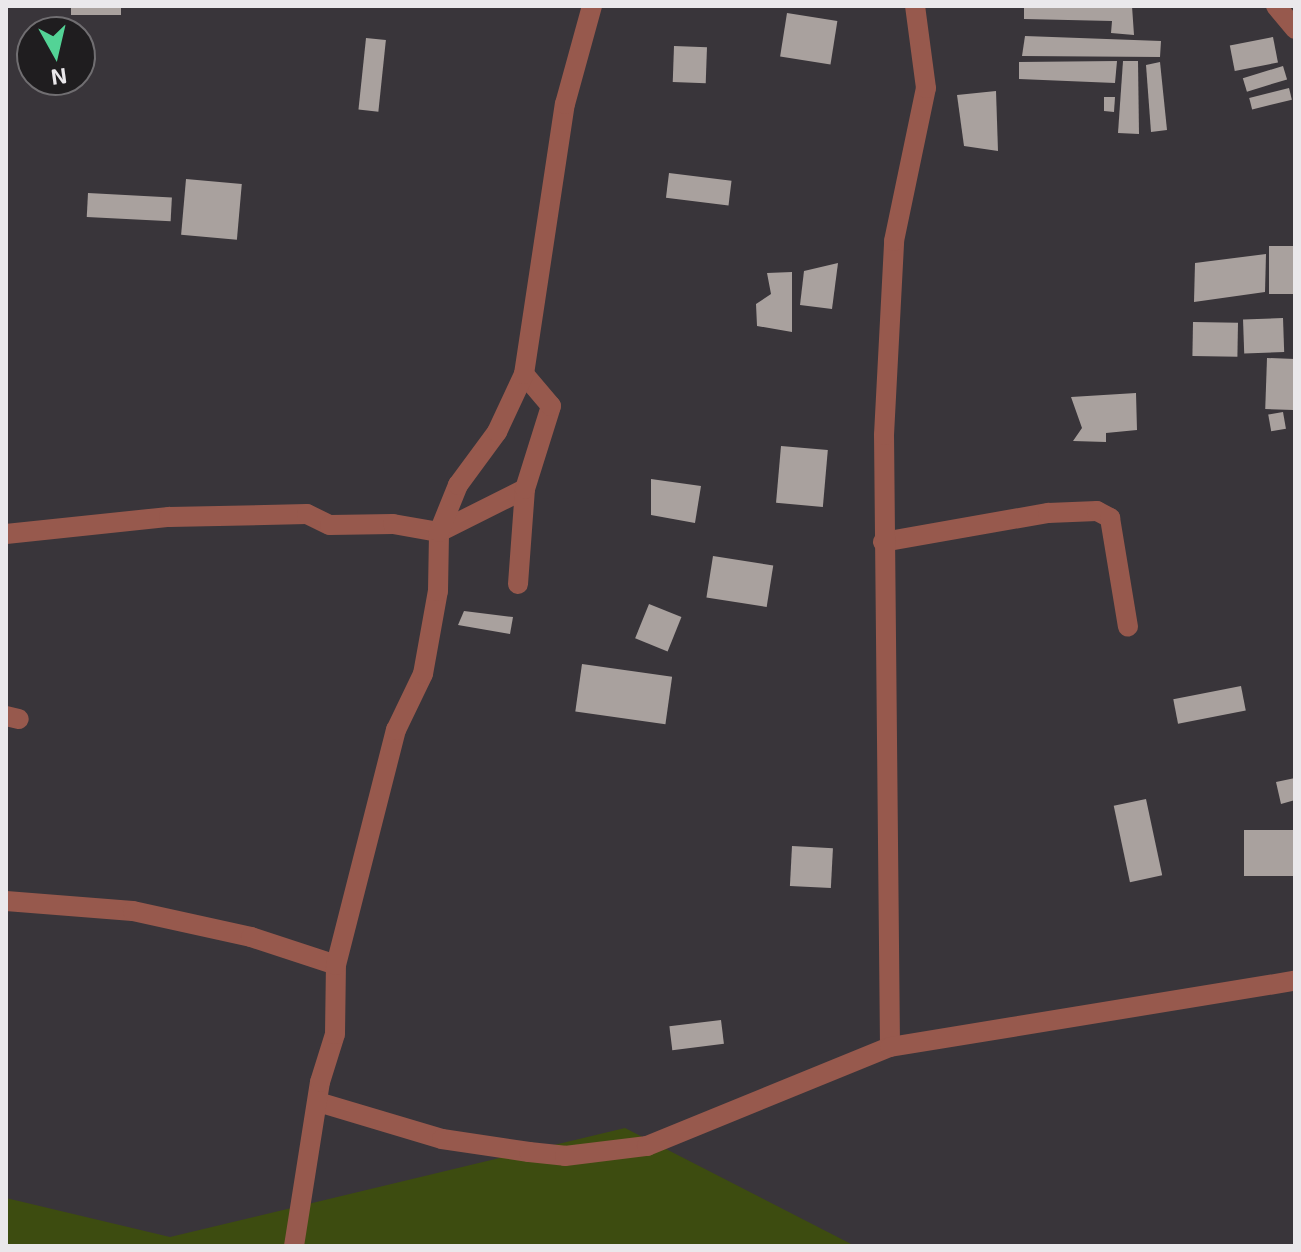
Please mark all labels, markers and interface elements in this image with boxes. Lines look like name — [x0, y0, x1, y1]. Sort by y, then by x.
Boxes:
north arrow — [16, 16, 96, 96]
text: N — [49, 64, 69, 92]

